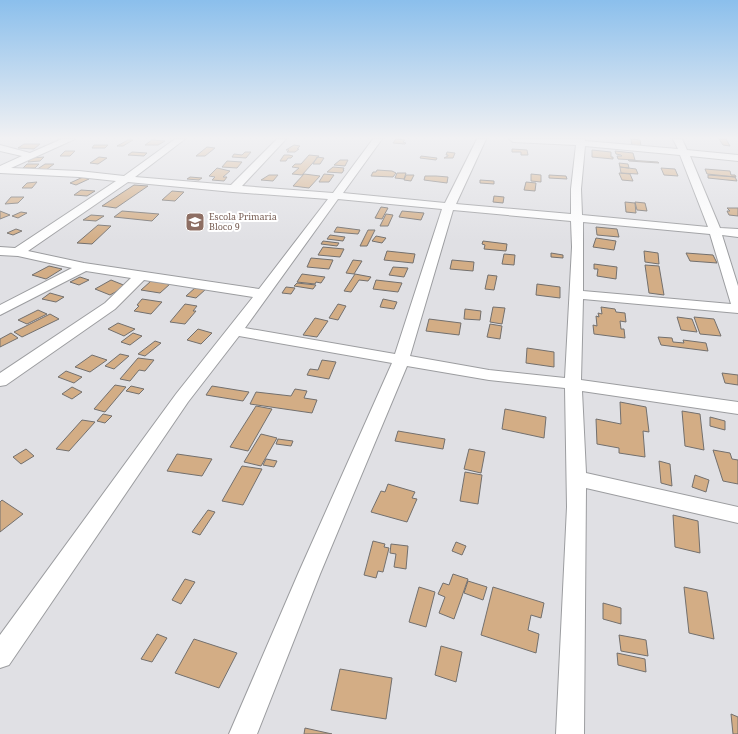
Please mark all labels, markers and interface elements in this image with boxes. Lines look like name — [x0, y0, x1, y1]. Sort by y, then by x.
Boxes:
place label: Escola Primaria Bloco 9 — [209, 210, 277, 233]
school or university icon: Escola Primaria Bloco 9 — [184, 211, 206, 233]

